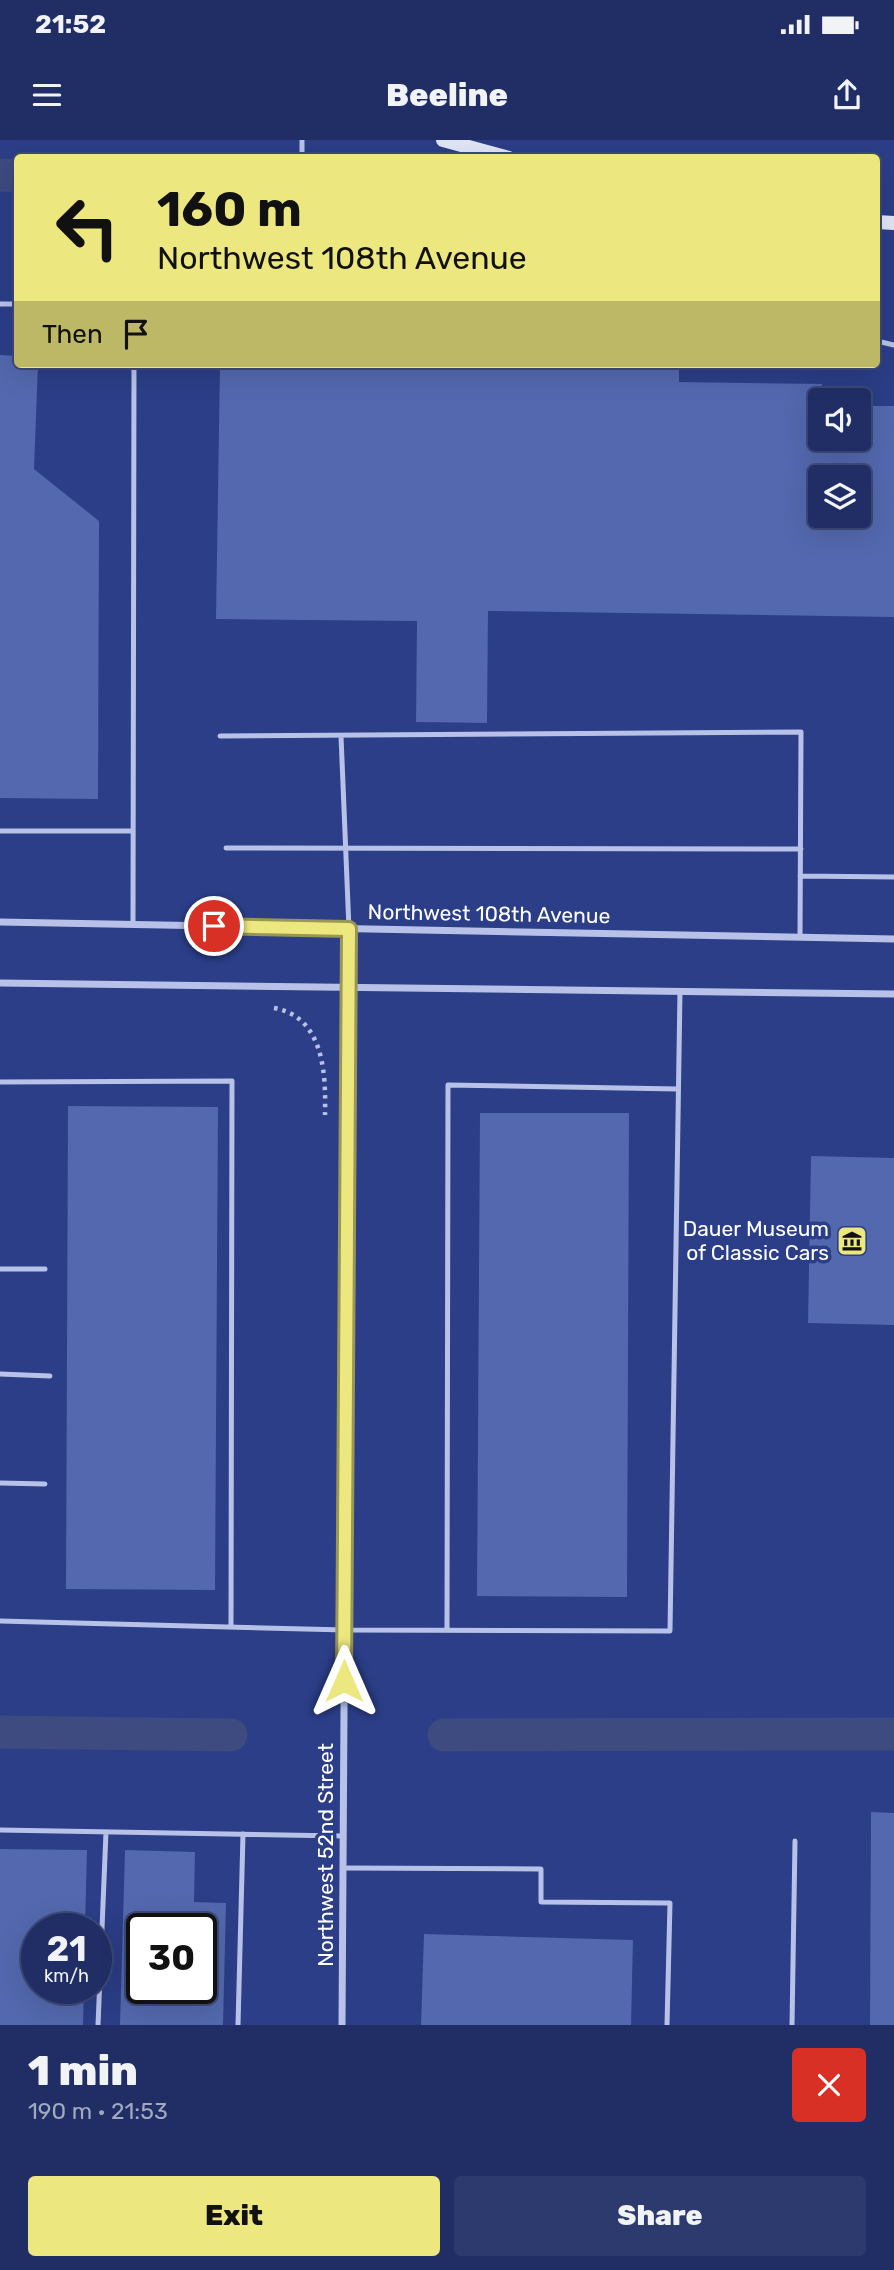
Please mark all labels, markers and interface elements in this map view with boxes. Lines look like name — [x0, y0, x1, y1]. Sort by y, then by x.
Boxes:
text: 21:52 — [35, 9, 106, 40]
icon: menu — [28, 76, 66, 114]
text: Beeline — [386, 76, 508, 114]
icon: share — [828, 76, 866, 114]
text: 160 m — [157, 180, 302, 238]
icon: left — [42, 182, 133, 273]
text: Northwest 108th Avenue — [157, 239, 527, 277]
icon: arrive — [117, 315, 155, 353]
text: Then — [42, 319, 103, 350]
map controls — [808, 388, 871, 528]
button: sound — [808, 388, 871, 451]
button: layers — [808, 465, 871, 528]
pin — [184, 896, 244, 956]
street label: Northwest 108th Avenue — [367, 899, 611, 928]
icon: arrive — [195, 907, 233, 945]
place label: Dauer Museum of Classic Cars — [683, 1216, 829, 1265]
museum icon: Dauer Museum of Classic Cars — [835, 1224, 869, 1258]
position arrow — [307, 1644, 381, 1718]
street label: Northwest 52nd Street — [313, 1743, 338, 1967]
speed limit sign: 30 — [126, 1913, 217, 2004]
text: 21 — [46, 1928, 87, 1970]
text: km/h — [44, 1965, 89, 1987]
text: 1 min — [28, 2046, 138, 2096]
button: close — [792, 2048, 866, 2122]
text: 190 m · 21:53 — [28, 2097, 168, 2125]
button: Exit — [28, 2176, 440, 2256]
button: Share — [454, 2176, 866, 2256]

